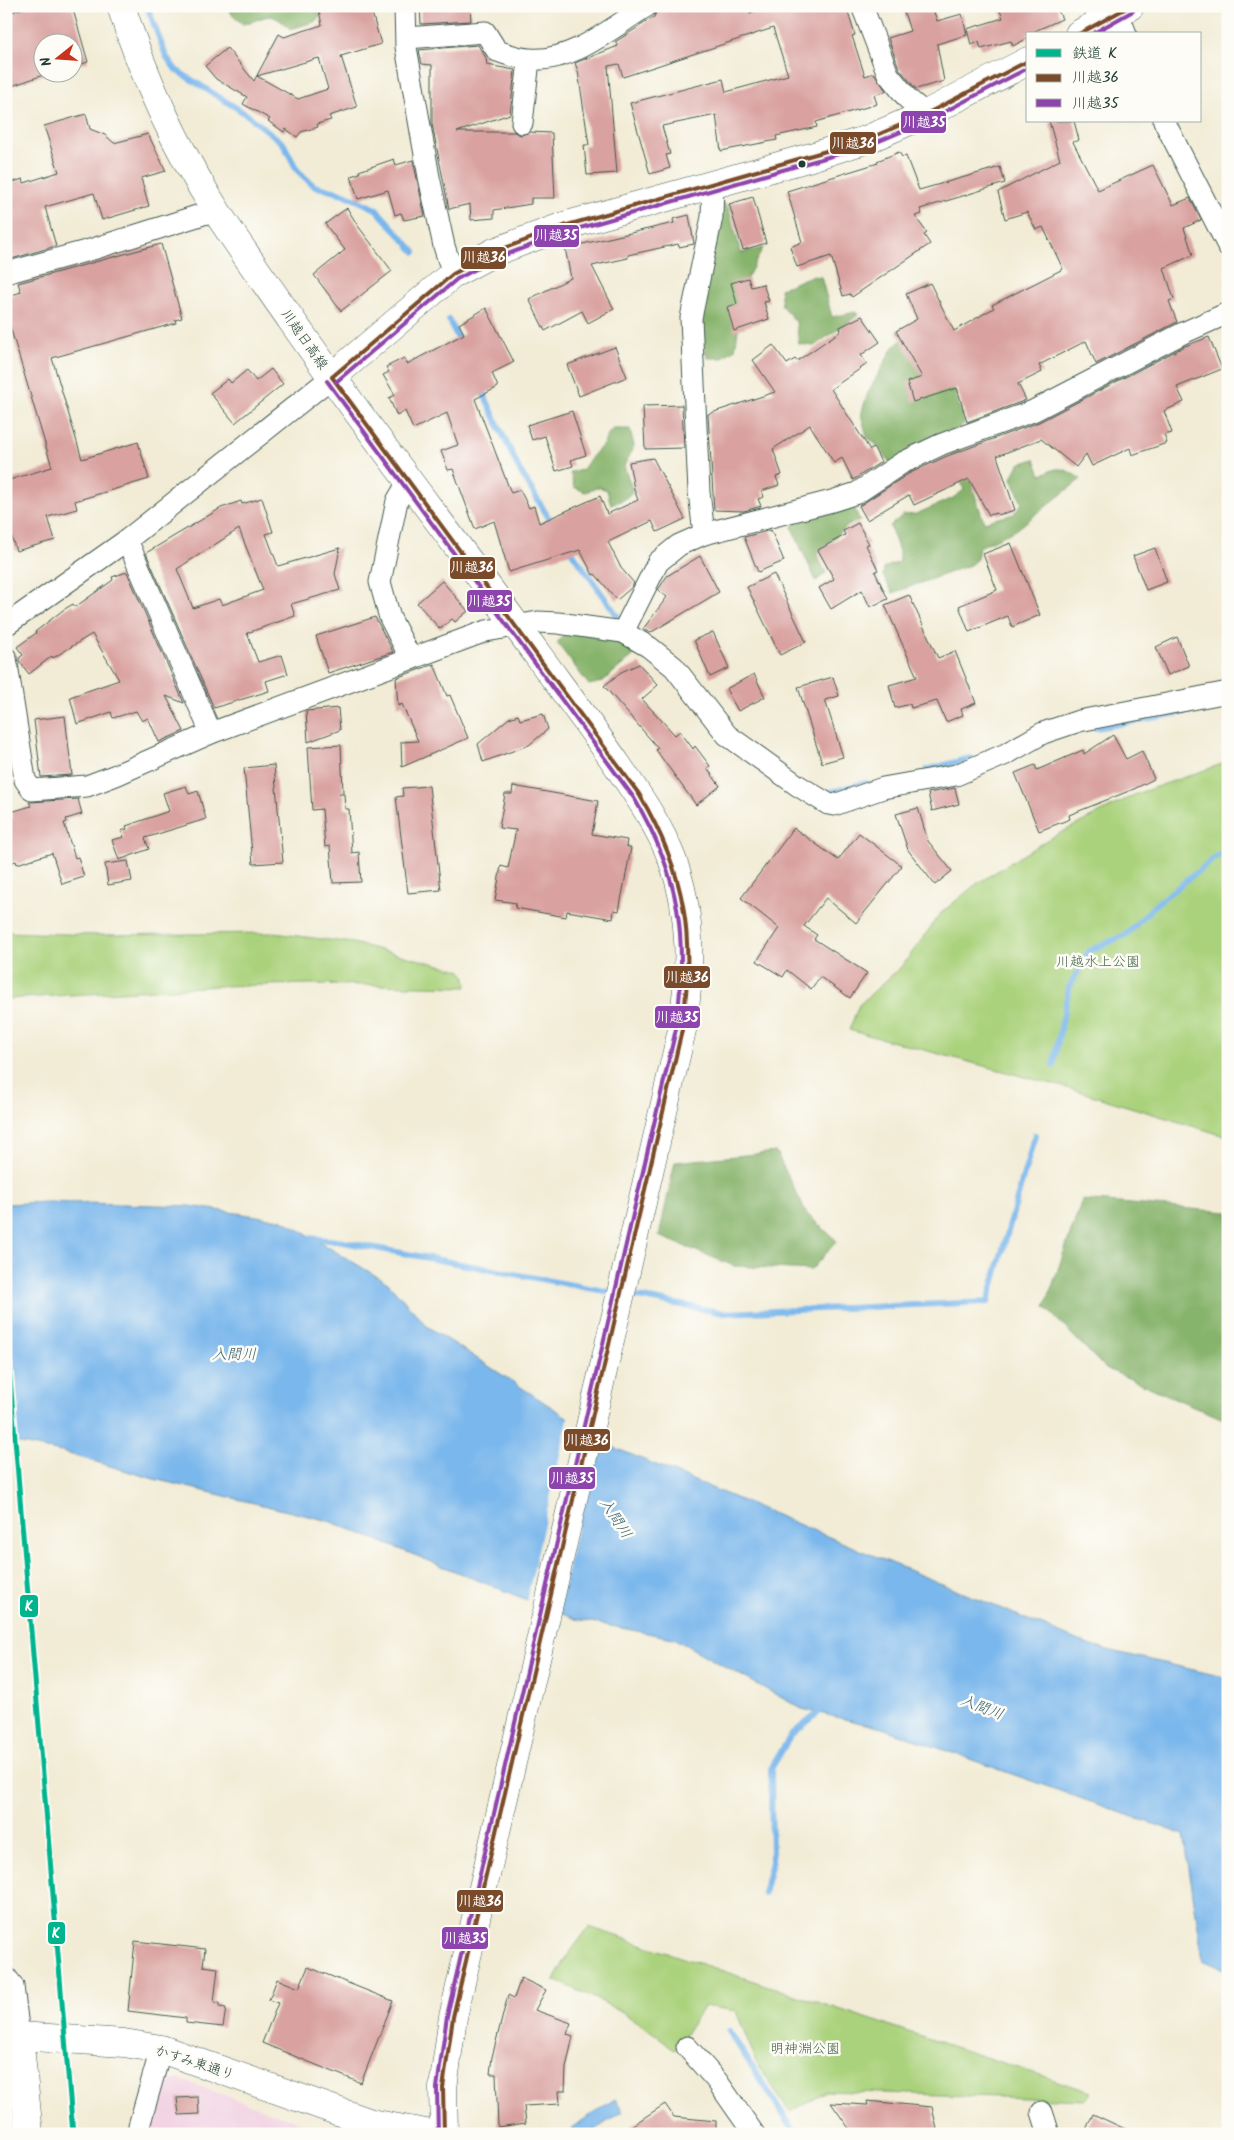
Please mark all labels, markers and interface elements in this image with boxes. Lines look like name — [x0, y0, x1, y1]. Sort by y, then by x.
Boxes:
north arrow — [32, 32, 82, 82]
legend — [1026, 32, 1202, 122]
text: 鉄道 K — [1072, 42, 1117, 66]
text: N — [35, 54, 58, 69]
text: 川越36 — [1072, 66, 1119, 90]
text: 川越35 — [1072, 92, 1120, 116]
line badge: 川越35 — [900, 110, 947, 134]
text: 川越35 — [903, 112, 947, 134]
line badge: 川越36 — [829, 131, 877, 155]
text: 川越36 — [831, 133, 875, 155]
unlabelled marker — [797, 159, 807, 169]
line badge: 川越35 — [533, 224, 580, 248]
text: 川越35 — [535, 225, 579, 247]
line badge: 川越36 — [460, 246, 507, 270]
text: 川越36 — [462, 247, 506, 269]
street label: 川越日高線 — [275, 305, 333, 375]
line badge: 川越36 — [449, 556, 496, 580]
text: 川越36 — [450, 557, 494, 579]
line badge: 川越35 — [466, 589, 513, 613]
text: 川越35 — [468, 591, 512, 613]
park label: 川越水上公園 — [1056, 951, 1140, 973]
line badge: 川越36 — [663, 965, 711, 989]
text: 川越36 — [665, 967, 709, 989]
line badge: 川越35 — [654, 1005, 701, 1029]
text: 川越35 — [656, 1007, 700, 1029]
water label: 入間川 — [211, 1343, 257, 1367]
line badge: 川越36 — [563, 1428, 611, 1452]
text: 川越36 — [565, 1430, 609, 1452]
line badge: 川越35 — [548, 1466, 596, 1490]
text: 川越35 — [551, 1468, 595, 1490]
water label: 入間川 — [593, 1493, 637, 1544]
line badge: K — [19, 1594, 39, 1618]
text: K — [25, 1596, 34, 1618]
water label: 入間川 — [956, 1689, 1007, 1727]
line badge: 川越36 — [456, 1889, 504, 1913]
text: 川越36 — [458, 1891, 502, 1913]
line badge: K — [47, 1921, 66, 1945]
text: K — [52, 1923, 61, 1945]
line badge: 川越35 — [441, 1926, 489, 1950]
text: 川越35 — [444, 1928, 488, 1950]
park label: 明神淵公園 — [770, 2038, 840, 2060]
street label: かすみ東通り — [152, 2040, 238, 2086]

